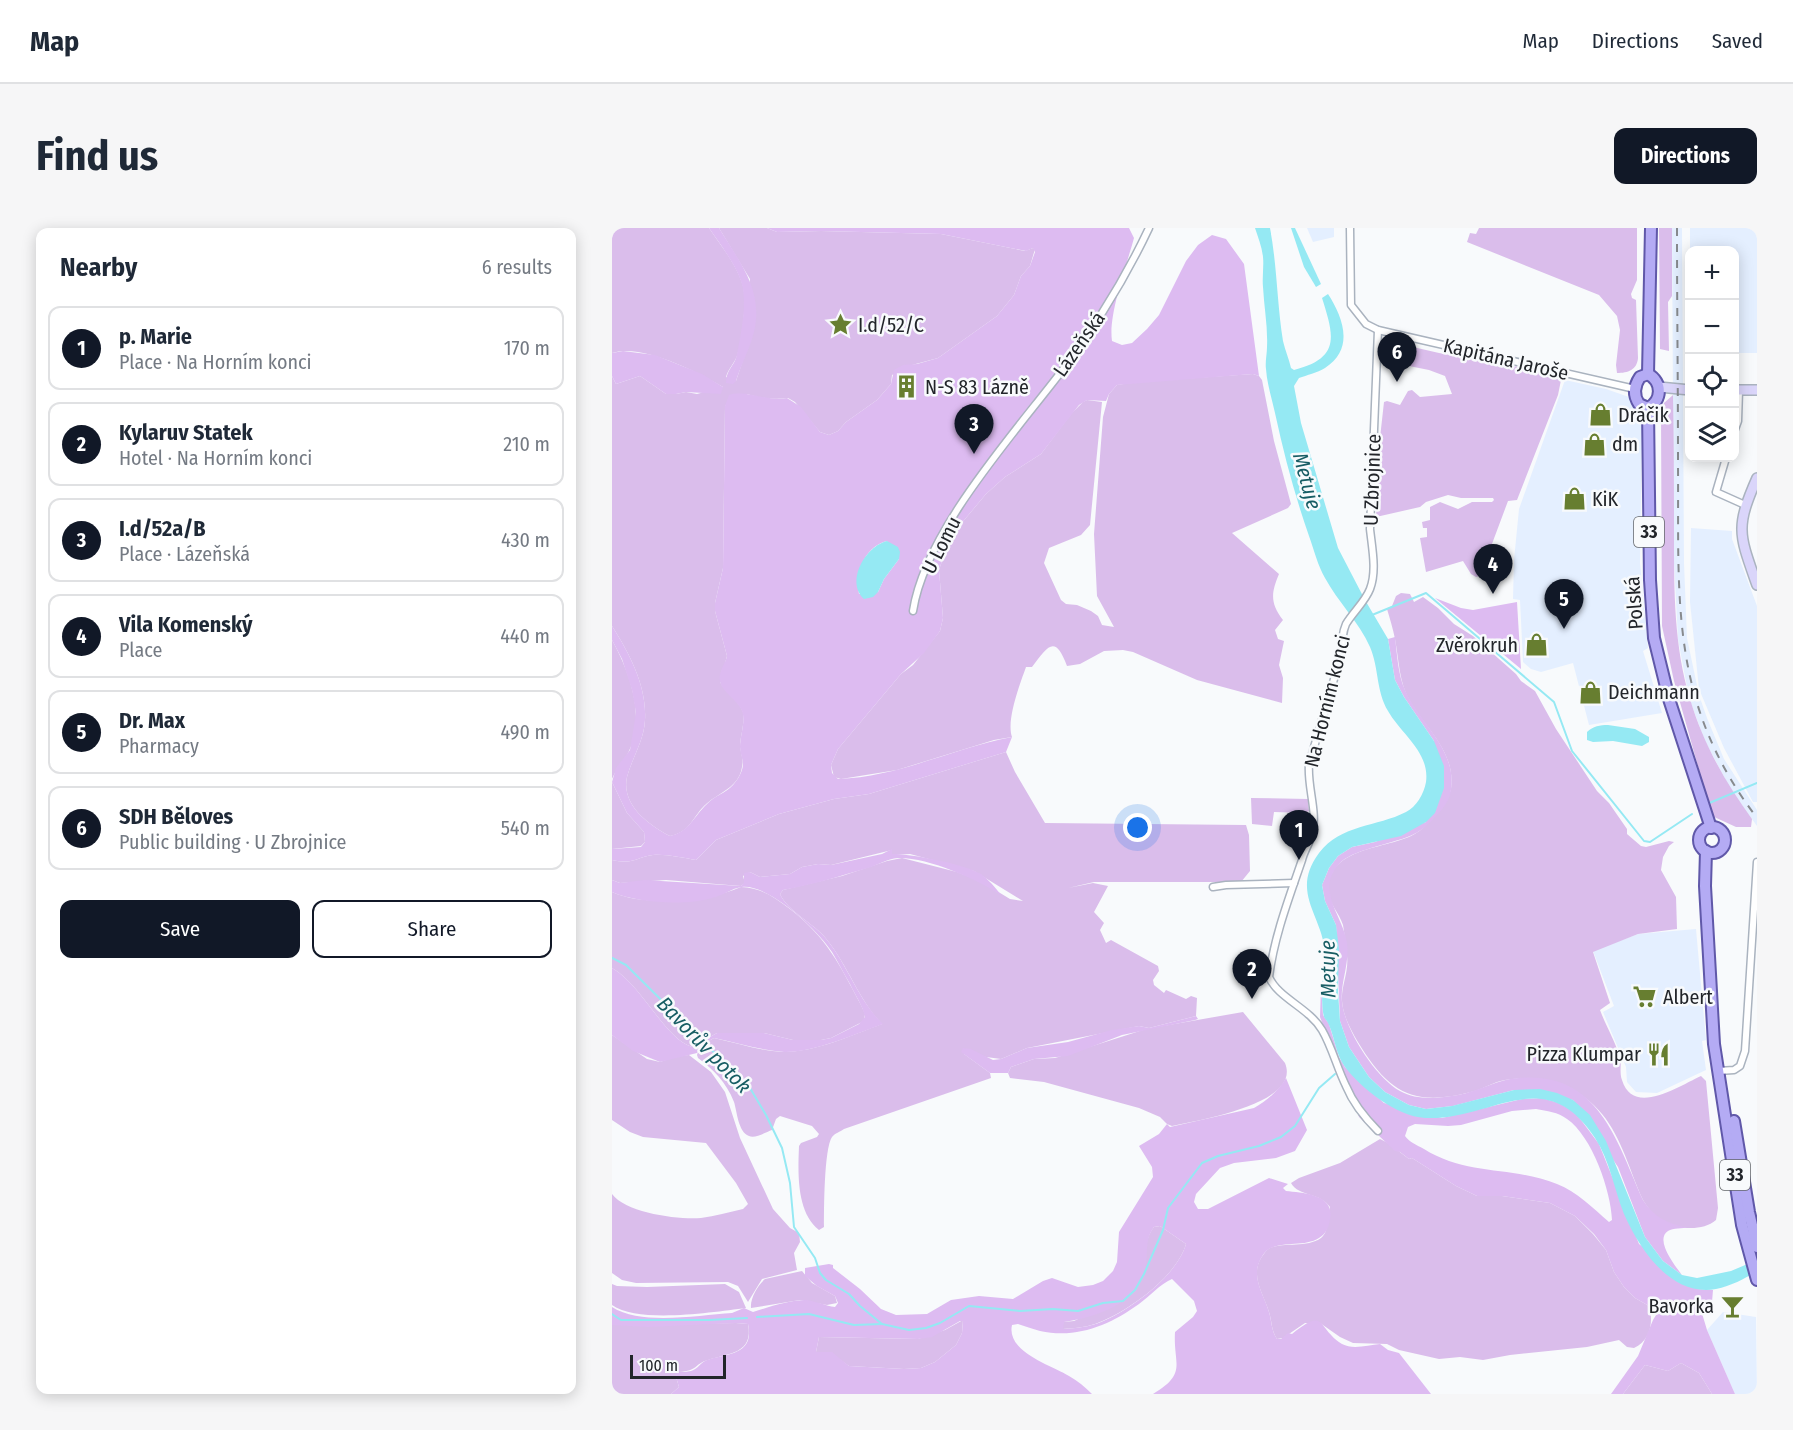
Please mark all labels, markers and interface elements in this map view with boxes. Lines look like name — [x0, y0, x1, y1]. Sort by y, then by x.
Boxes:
text: Map — [30, 25, 79, 58]
text: Map — [1522, 28, 1559, 54]
text: Directions — [1592, 28, 1679, 54]
text: Saved — [1712, 28, 1763, 54]
button: Directions — [1614, 128, 1757, 184]
text: Find us — [36, 131, 158, 181]
map controls — [1685, 246, 1739, 462]
button: + — [1685, 246, 1739, 300]
text: Nearby — [60, 252, 137, 283]
text: 6 results — [482, 255, 552, 279]
button: − — [1685, 300, 1739, 354]
street label: Lázeňská — [1048, 307, 1110, 381]
place icon: I.d/52/C — [827, 312, 853, 338]
place label: I.d/52/C — [858, 313, 924, 337]
text: p. Marie — [119, 323, 192, 350]
pin: 6 — [1378, 332, 1416, 382]
street label: Kapitána Jaroše — [1441, 333, 1571, 385]
text: 1 — [77, 336, 86, 360]
text: 170 m — [504, 336, 550, 360]
text: Place · Na Horním konci — [119, 350, 312, 374]
button: locate — [1685, 354, 1739, 408]
building icon: N-S 83 Lázně — [894, 374, 920, 400]
place label: N-S 83 Lázně — [925, 375, 1029, 399]
shop icon: Dráčik — [1587, 402, 1613, 428]
place label: Dráčik — [1618, 403, 1669, 427]
pin: 3 — [954, 404, 994, 454]
button: layers — [1685, 408, 1739, 462]
text: Kylaruv Statek — [119, 419, 253, 446]
shop icon: dm — [1581, 431, 1607, 457]
text: 2 — [77, 432, 86, 456]
text: 210 m — [503, 432, 550, 456]
place label: dm — [1612, 432, 1638, 456]
street label: U Zbrojnice — [1358, 434, 1386, 526]
text: Hotel · Na Horním konci — [119, 446, 312, 470]
water label: Metuje — [1287, 450, 1327, 512]
shop icon: KiK — [1561, 486, 1587, 512]
place label: KiK — [1592, 487, 1619, 511]
street label: U Lomu — [916, 512, 966, 578]
text: I.d/52a/B — [119, 515, 206, 542]
road number: 33 — [1634, 517, 1664, 547]
text: 3 — [77, 528, 86, 552]
text: 430 m — [501, 528, 550, 552]
text: Place · Lázeňská — [119, 542, 250, 566]
pin: 4 — [1474, 544, 1512, 594]
street label: Polská — [1620, 576, 1648, 630]
pin: 5 — [1544, 580, 1584, 629]
text: Vila Komenský — [119, 611, 253, 638]
text: 4 — [76, 624, 87, 648]
text: 440 m — [500, 624, 550, 648]
street label: Na Horním konci — [1299, 632, 1355, 770]
shop icon: Zvěrokruh — [1523, 632, 1549, 658]
place label: Zvěrokruh — [1436, 633, 1518, 657]
text: Place — [119, 638, 162, 662]
shop icon: Deichmann — [1577, 679, 1603, 705]
place label: Deichmann — [1608, 680, 1700, 704]
text: Dr. Max — [119, 707, 185, 734]
text: 5 — [77, 720, 86, 744]
text: 490 m — [500, 720, 550, 744]
text: Pharmacy — [119, 734, 199, 758]
text: SDH Běloves — [119, 803, 233, 830]
pin: 1 — [1280, 810, 1318, 860]
your location — [1123, 813, 1152, 842]
text: 6 — [76, 816, 87, 840]
text: 540 m — [501, 816, 550, 840]
text: Public building · U Zbrojnice — [119, 830, 346, 854]
button: Save — [60, 900, 300, 958]
button: Share — [312, 900, 552, 958]
water label: Metuje — [1314, 940, 1342, 998]
pin: 2 — [1232, 950, 1272, 999]
supermarket icon: Albert — [1632, 984, 1658, 1010]
place label: Albert — [1663, 985, 1713, 1009]
water label: Bavorův potok — [651, 991, 757, 1099]
restaurant icon: Pizza Klumpar — [1646, 1041, 1672, 1067]
place label: Pizza Klumpar — [1527, 1042, 1641, 1066]
road number: 33 — [1720, 1160, 1750, 1190]
bar icon: Bavorka — [1719, 1293, 1745, 1319]
place label: Bavorka — [1648, 1294, 1714, 1318]
scale bar — [630, 1352, 726, 1380]
text: 100 m — [639, 1356, 678, 1375]

